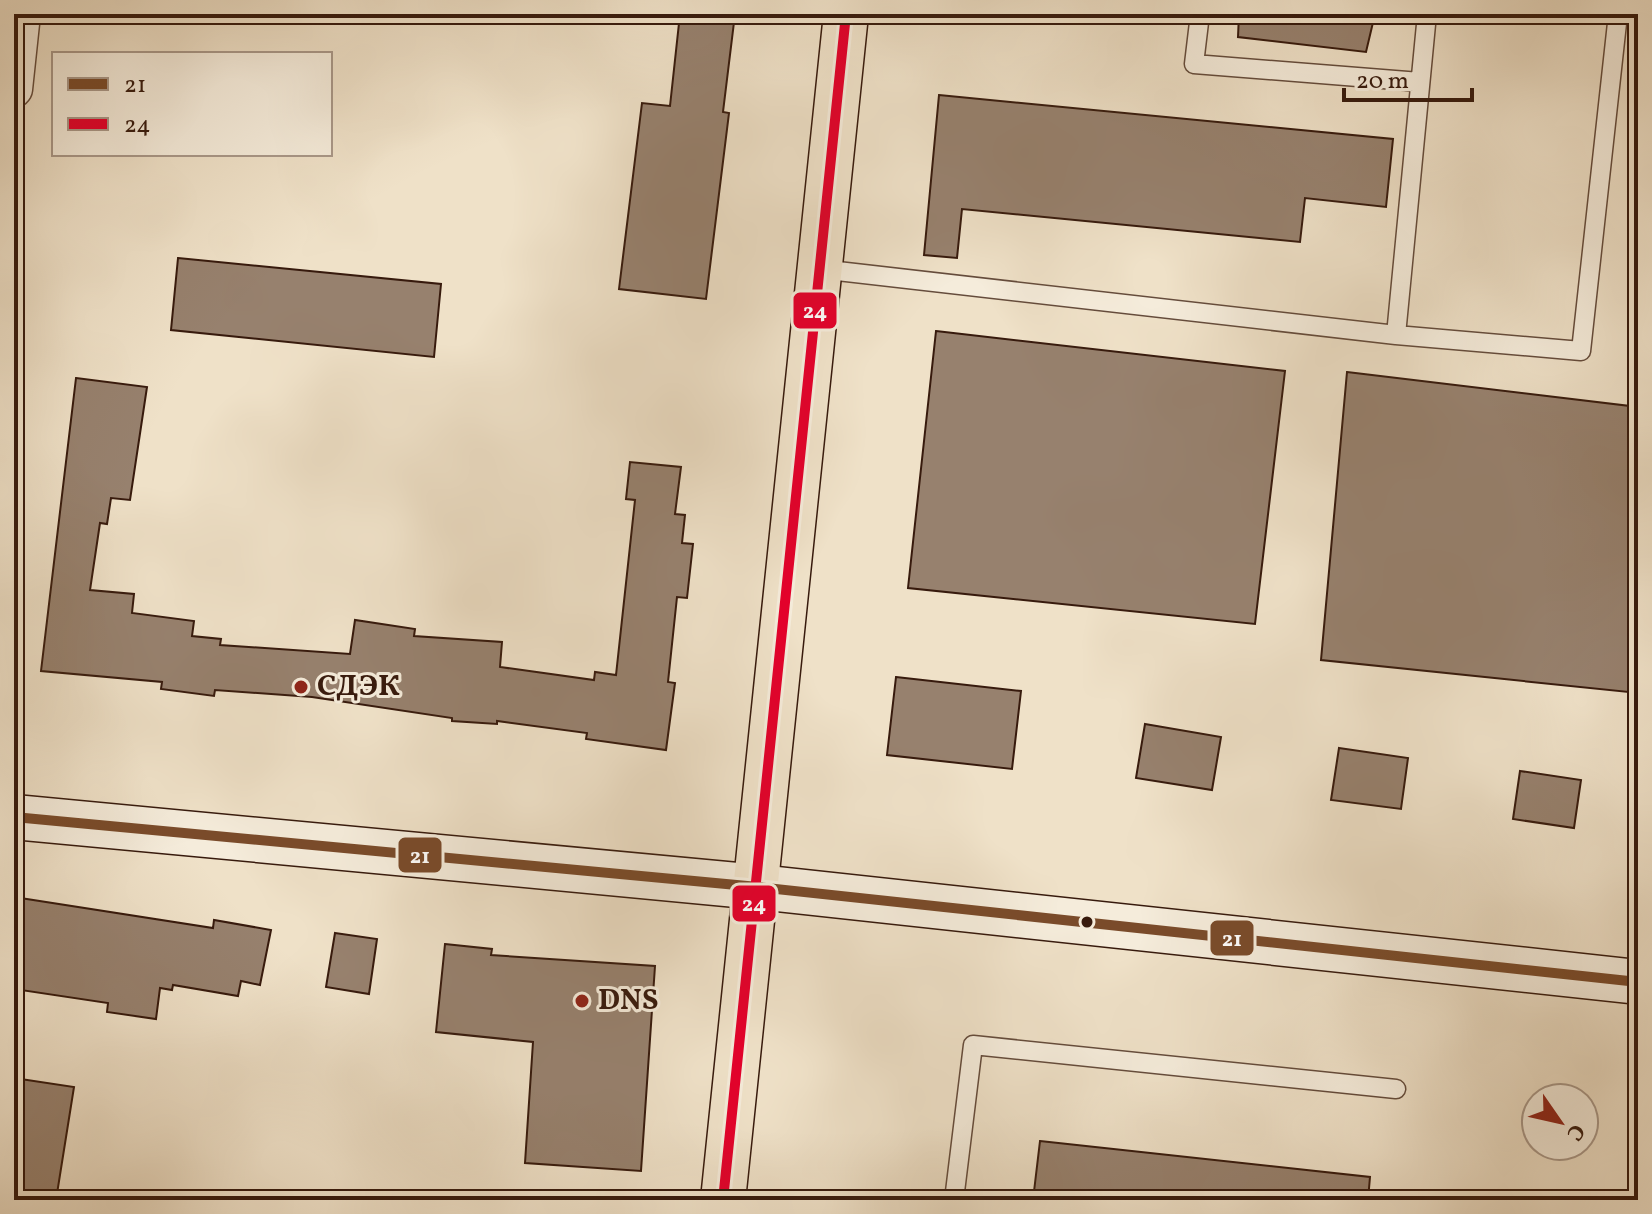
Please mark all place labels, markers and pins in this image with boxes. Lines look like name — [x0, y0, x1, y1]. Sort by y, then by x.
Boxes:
place label: СДЭК — [317, 666, 400, 708]
marker: СДЭК — [292, 678, 310, 696]
unlabelled marker — [1079, 914, 1095, 930]
place label: DNS — [598, 980, 659, 1022]
marker: DNS — [573, 992, 591, 1010]

